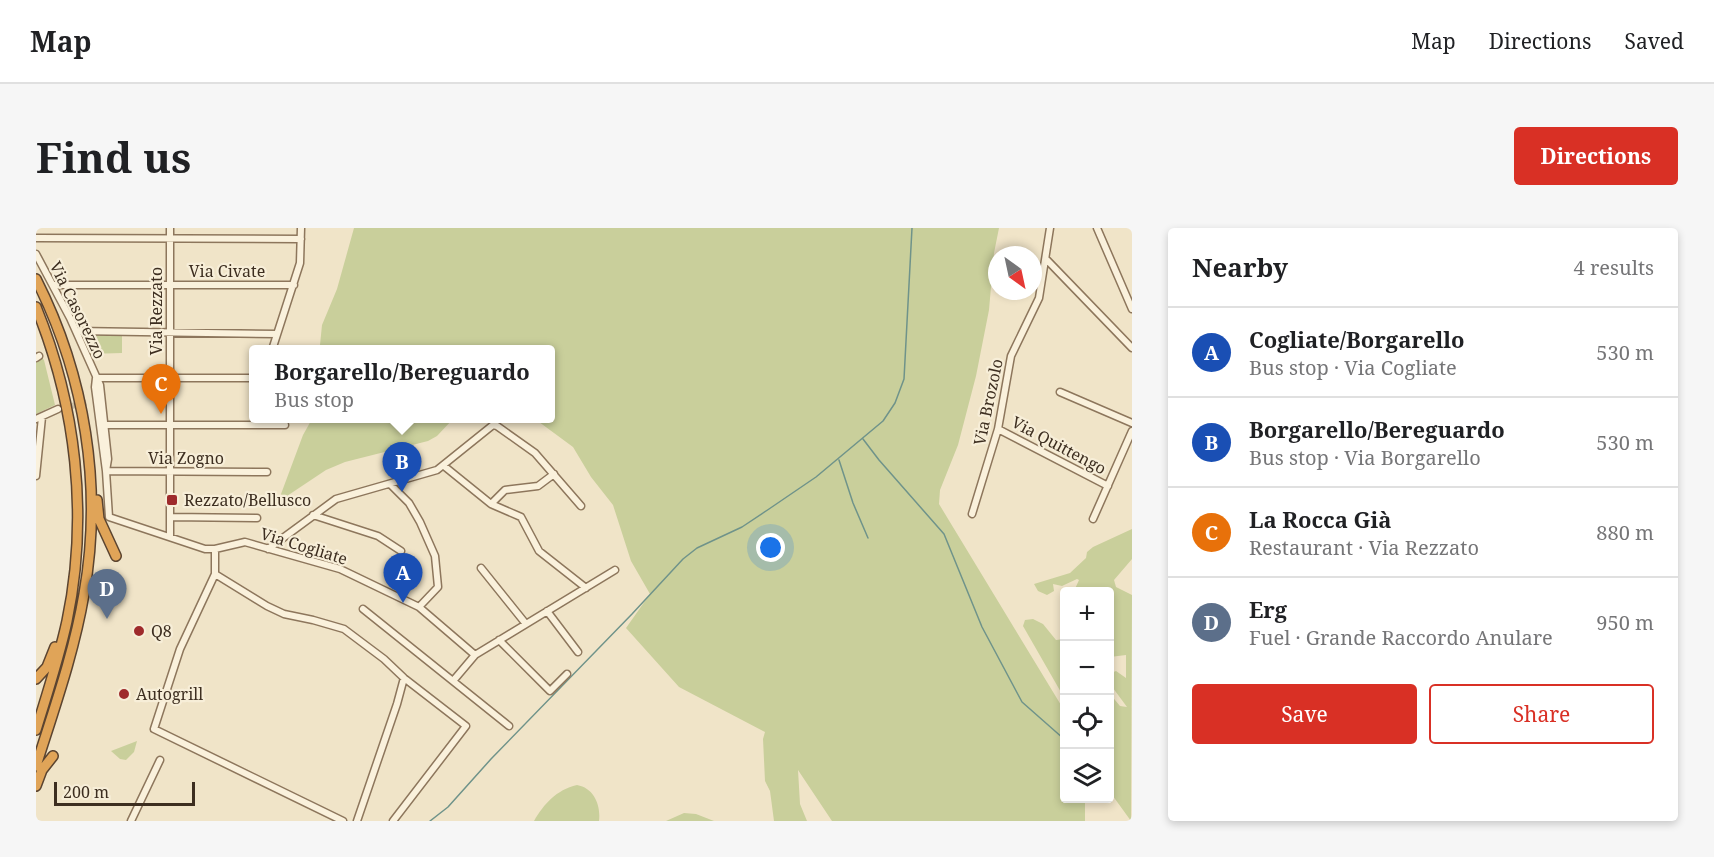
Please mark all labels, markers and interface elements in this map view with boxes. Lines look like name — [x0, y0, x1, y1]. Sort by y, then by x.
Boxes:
text: Map — [30, 22, 92, 60]
text: Map — [1411, 27, 1456, 55]
text: Directions — [1489, 27, 1591, 55]
text: Saved — [1624, 27, 1684, 55]
button: Directions — [1514, 127, 1678, 185]
text: Find us — [36, 128, 191, 185]
north arrow — [988, 246, 1042, 300]
text: Nearby — [1192, 249, 1288, 285]
text: 4 results — [1574, 254, 1654, 281]
street label: Via Casorezzo — [45, 258, 111, 362]
street label: Via Civate — [189, 260, 265, 282]
street label: Via Rezzato — [145, 267, 167, 355]
text: Cogliate/Borgarello — [1249, 324, 1464, 354]
text: A — [1204, 339, 1219, 366]
text: 530 m — [1596, 339, 1654, 366]
popup — [249, 345, 555, 423]
text: Bus stop · Via Cogliate — [1249, 354, 1457, 381]
text: Borgarello/Bereguardo — [274, 356, 530, 386]
street label: Via Brozolo — [968, 357, 1008, 447]
pin: C — [142, 364, 180, 414]
text: Bus stop — [274, 386, 354, 413]
street label: Via Quittengo — [1008, 411, 1110, 479]
text: Borgarello/Bereguardo — [1249, 414, 1505, 444]
text: B — [1205, 429, 1218, 456]
text: 530 m — [1596, 429, 1654, 456]
pin: B — [382, 442, 422, 492]
text: Bus stop · Via Borgarello — [1249, 444, 1481, 471]
street label: Via Zogno — [148, 447, 224, 469]
place label: Rezzato/Bellusco — [184, 489, 311, 511]
marker: Rezzato/Bellusco — [165, 493, 179, 507]
text: La Rocca Già — [1249, 504, 1391, 534]
text: C — [1205, 519, 1218, 546]
text: 880 m — [1596, 519, 1654, 546]
street label: Via Cogliate — [258, 522, 350, 570]
your location — [756, 533, 785, 562]
text: Restaurant · Via Rezzato — [1249, 534, 1479, 561]
pin: A — [384, 554, 422, 603]
pin: D — [88, 570, 126, 619]
map controls — [1060, 587, 1114, 803]
button: + — [1060, 587, 1114, 641]
text: Erg — [1249, 594, 1287, 624]
text: D — [1204, 609, 1219, 636]
text: 950 m — [1596, 609, 1654, 636]
place label: Q8 — [151, 620, 172, 642]
marker: Q8 — [132, 624, 146, 638]
text: Fuel · Grande Raccordo Anulare — [1249, 624, 1553, 651]
button: − — [1060, 641, 1114, 695]
place label: Autogrill — [136, 683, 203, 705]
button: Save — [1192, 684, 1417, 744]
button: Share — [1429, 684, 1654, 744]
marker: Autogrill — [117, 687, 131, 701]
button: locate — [1060, 695, 1114, 749]
button: layers — [1060, 749, 1114, 803]
scale bar — [54, 779, 195, 806]
text: 200 m — [63, 781, 109, 803]

